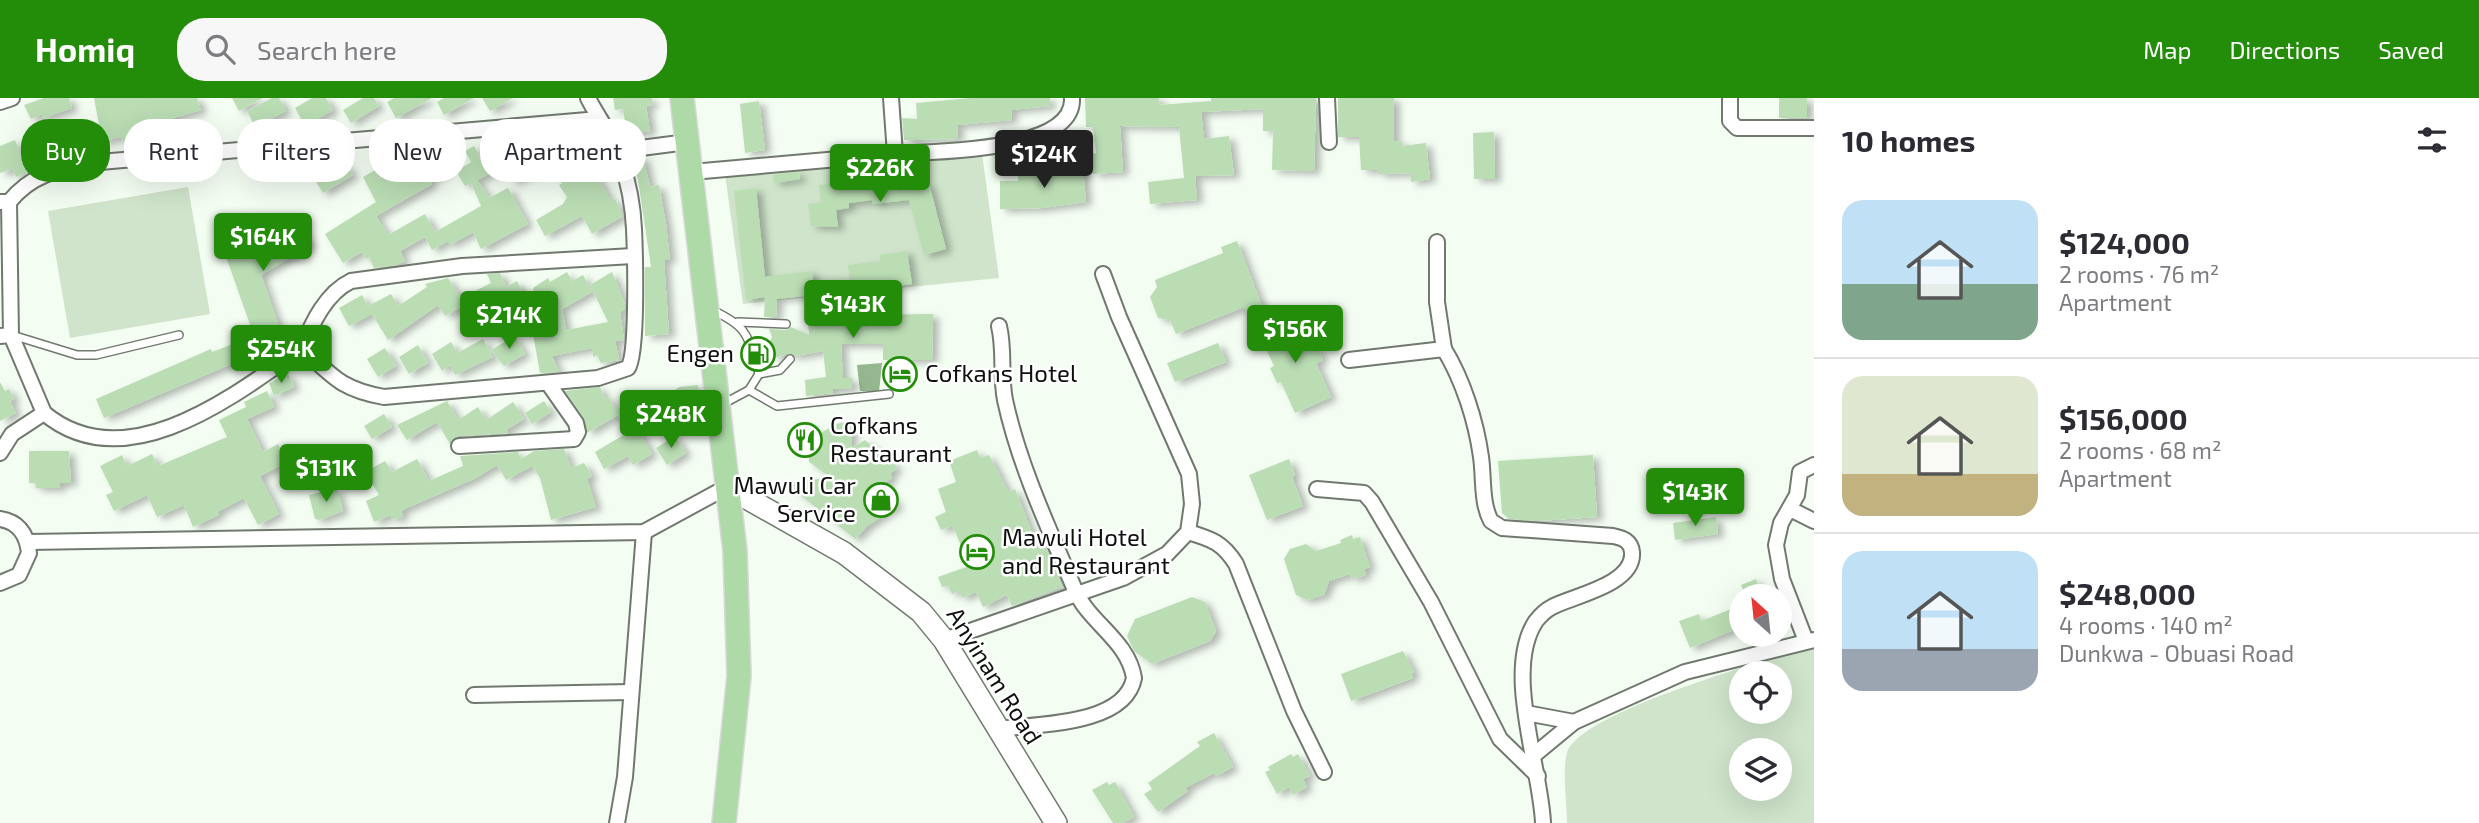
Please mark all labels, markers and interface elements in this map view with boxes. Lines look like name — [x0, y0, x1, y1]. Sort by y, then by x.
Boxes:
search box — [177, 18, 667, 81]
text: Homiq — [35, 29, 135, 69]
icon: search — [201, 30, 239, 68]
text: Search here — [257, 34, 397, 65]
text: Map — [2143, 35, 2191, 64]
text: Directions — [2229, 35, 2340, 64]
text: Saved — [2378, 35, 2444, 64]
chip: Buy — [21, 119, 110, 182]
chip: Rent — [124, 119, 223, 182]
chip: Filters — [237, 119, 355, 182]
chip: New — [369, 119, 466, 182]
chip: Apartment — [480, 119, 646, 182]
icon: filters — [2413, 121, 2451, 159]
text: 10 homes — [1842, 122, 1975, 158]
pin: $124K — [995, 130, 1093, 190]
text: $124K — [1011, 139, 1077, 167]
pin: $226K — [831, 144, 929, 204]
text: $226K — [846, 153, 914, 181]
pin: $164K — [214, 214, 312, 273]
text: $164K — [230, 222, 296, 250]
text: $124,000 — [2059, 224, 2190, 260]
icon: home — [1898, 228, 1982, 312]
text: 2 rooms · 76 m² — [2059, 260, 2219, 288]
pin: $143K — [804, 280, 902, 340]
text: Apartment — [2059, 288, 2172, 316]
text: $143K — [820, 289, 886, 317]
pin: $214K — [460, 292, 558, 351]
text: $214K — [476, 300, 542, 328]
pin: $156K — [1246, 306, 1344, 365]
text: $156K — [1263, 314, 1327, 342]
pin: $254K — [232, 326, 330, 385]
text: $254K — [247, 334, 315, 362]
fuel station icon: Engen — [739, 335, 777, 373]
place label: Engen — [666, 338, 734, 367]
hotel icon: Cofkans Hotel — [881, 355, 919, 393]
place label: Cofkans Hotel — [925, 358, 1077, 387]
pin: $248K — [622, 390, 720, 450]
text: $248K — [636, 399, 706, 427]
text: $156,000 — [2059, 400, 2188, 436]
icon: home — [1898, 404, 1982, 488]
place label: Cofkans Restaurant — [830, 410, 952, 467]
restaurant icon: Cofkans Restaurant — [786, 421, 824, 459]
text: 2 rooms · 68 m² — [2059, 436, 2222, 464]
pin: $131K — [277, 444, 375, 504]
text: $131K — [296, 453, 356, 481]
text: Apartment — [2059, 464, 2172, 492]
pin: $143K — [1646, 468, 1744, 528]
place label: Mawuli Car Service — [733, 470, 856, 527]
text: $143K — [1662, 477, 1728, 505]
shop icon: Mawuli Car Service — [862, 481, 900, 519]
place label: Mawuli Hotel and Restaurant — [1002, 522, 1170, 579]
hotel icon: Mawuli Hotel and Restaurant — [958, 533, 996, 571]
text: $248,000 — [2059, 575, 2196, 611]
icon: home — [1898, 579, 1982, 663]
north arrow — [1729, 584, 1792, 648]
map controls — [1729, 584, 1792, 801]
street label: Anyinam Road — [942, 601, 1049, 749]
text: 4 rooms · 140 m² — [2059, 611, 2233, 639]
text: Dunkwa - Obuasi Road — [2059, 639, 2294, 667]
button: locate — [1729, 661, 1792, 724]
button: layers — [1729, 738, 1792, 801]

